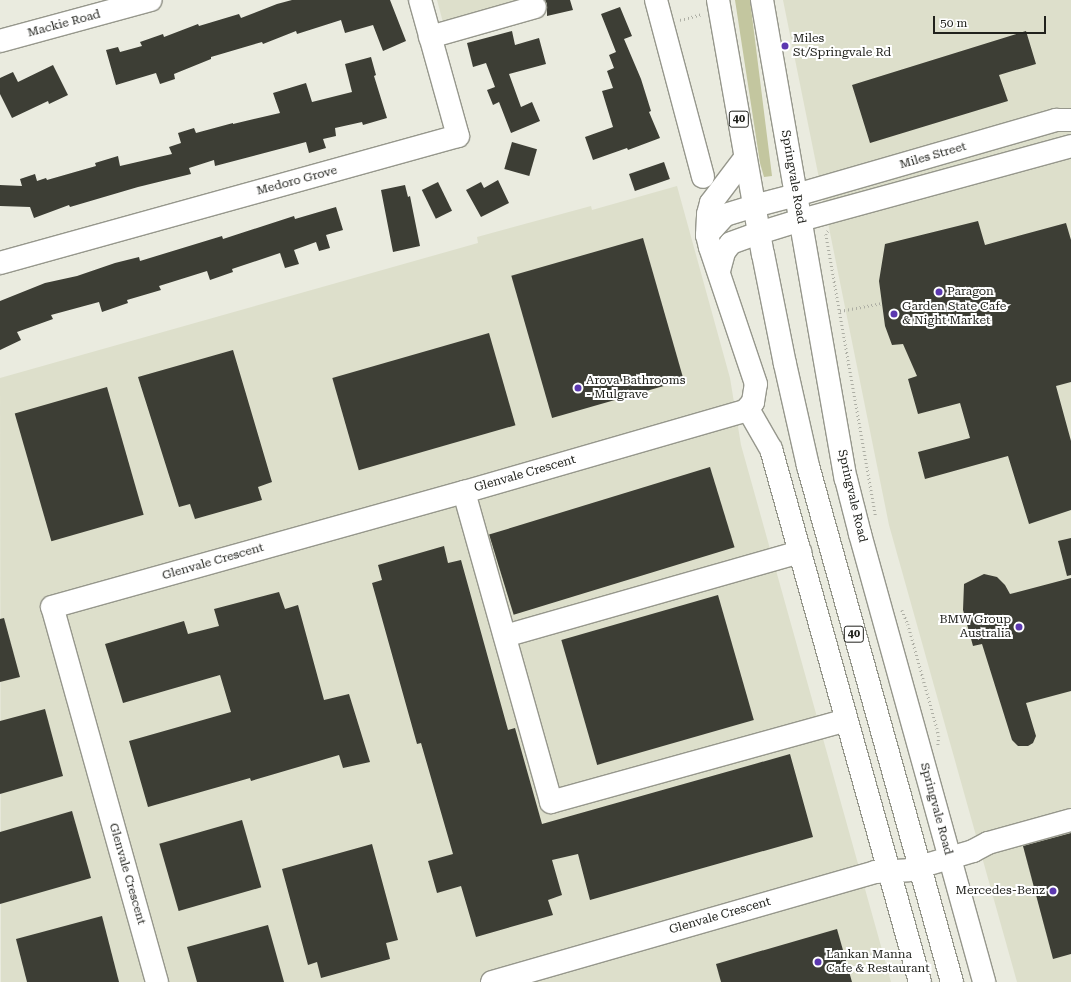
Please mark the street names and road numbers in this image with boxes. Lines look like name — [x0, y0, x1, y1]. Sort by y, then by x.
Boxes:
street label: Mackie Road — [26, 7, 102, 41]
road number: 40 — [728, 110, 750, 128]
street label: Springvale Road — [778, 129, 808, 225]
street label: Miles Street — [898, 140, 968, 172]
street label: Medoro Grove — [255, 163, 339, 199]
street label: Springvale Road — [834, 448, 870, 544]
street label: Glenvale Crescent — [473, 453, 577, 495]
street label: Glenvale Crescent — [161, 541, 265, 583]
road number: 40 — [843, 625, 865, 643]
street label: Springvale Road — [917, 761, 955, 857]
street label: Glenvale Crescent — [106, 822, 148, 926]
street label: Glenvale Crescent — [668, 895, 772, 937]

